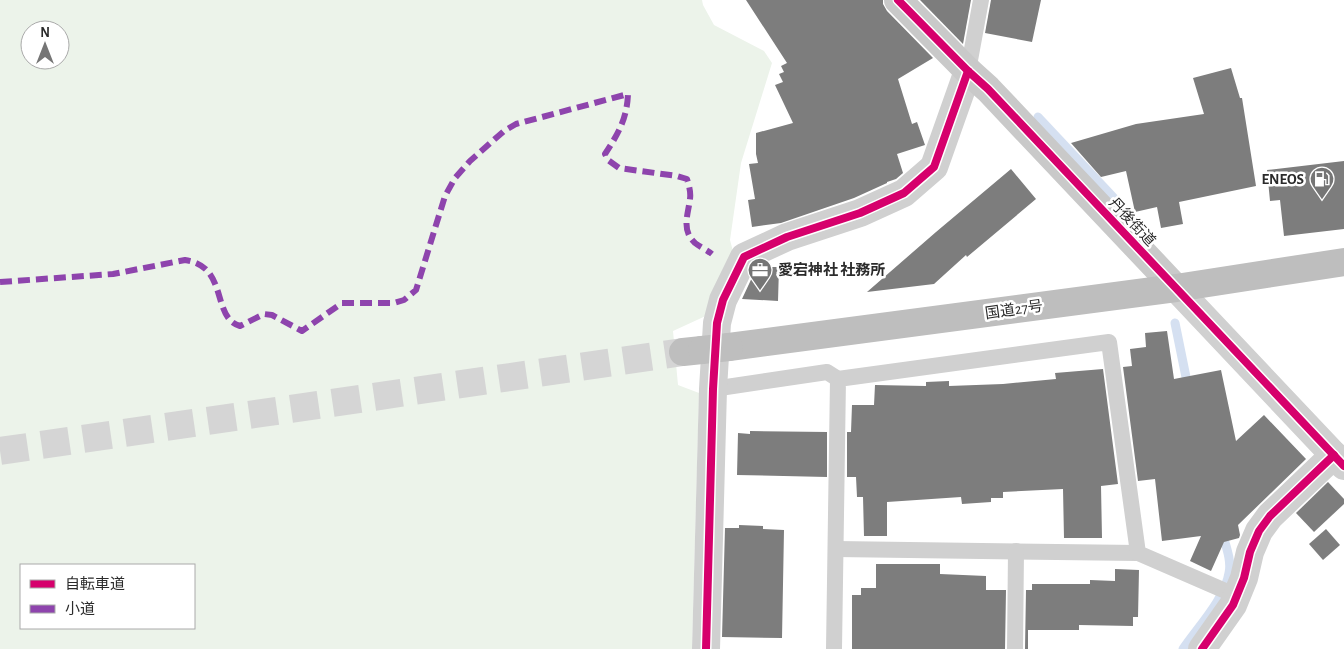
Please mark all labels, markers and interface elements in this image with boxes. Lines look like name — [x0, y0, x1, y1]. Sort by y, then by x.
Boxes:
north arrow — [20, 20, 70, 70]
text: N — [40, 26, 50, 40]
fuel station icon: ENEOS — [1309, 166, 1335, 200]
place label: ENEOS — [1261, 172, 1304, 187]
street label: 丹後街道 — [1106, 194, 1159, 249]
office icon: 愛宕神社 社務所 — [747, 257, 773, 291]
place label: 愛宕神社 社務所 — [778, 261, 885, 278]
street label: 国道27号 — [984, 298, 1044, 321]
legend — [20, 564, 195, 629]
text: 自転車道 — [65, 576, 125, 592]
text: 小道 — [65, 601, 95, 617]

